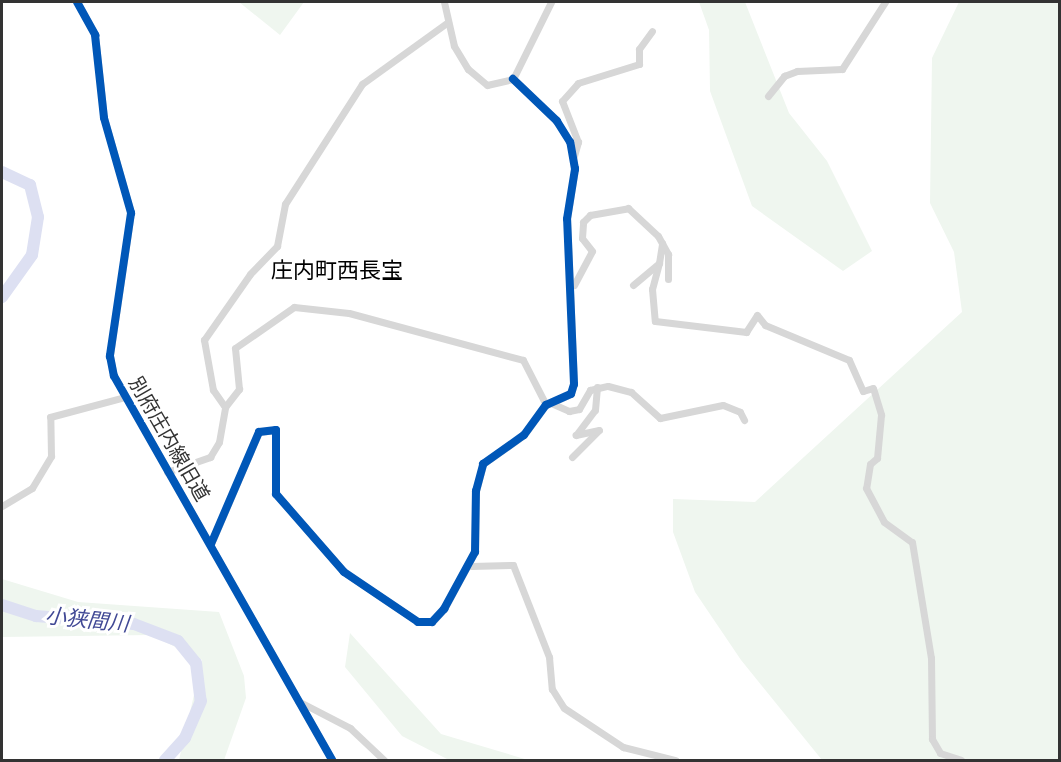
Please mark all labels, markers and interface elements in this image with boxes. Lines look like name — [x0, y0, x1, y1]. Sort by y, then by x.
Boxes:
district label: 庄内町西長宝 — [271, 258, 403, 284]
street label: 別府庄内線旧道 — [124, 372, 214, 506]
water label: 小狭間川 — [44, 603, 130, 637]

